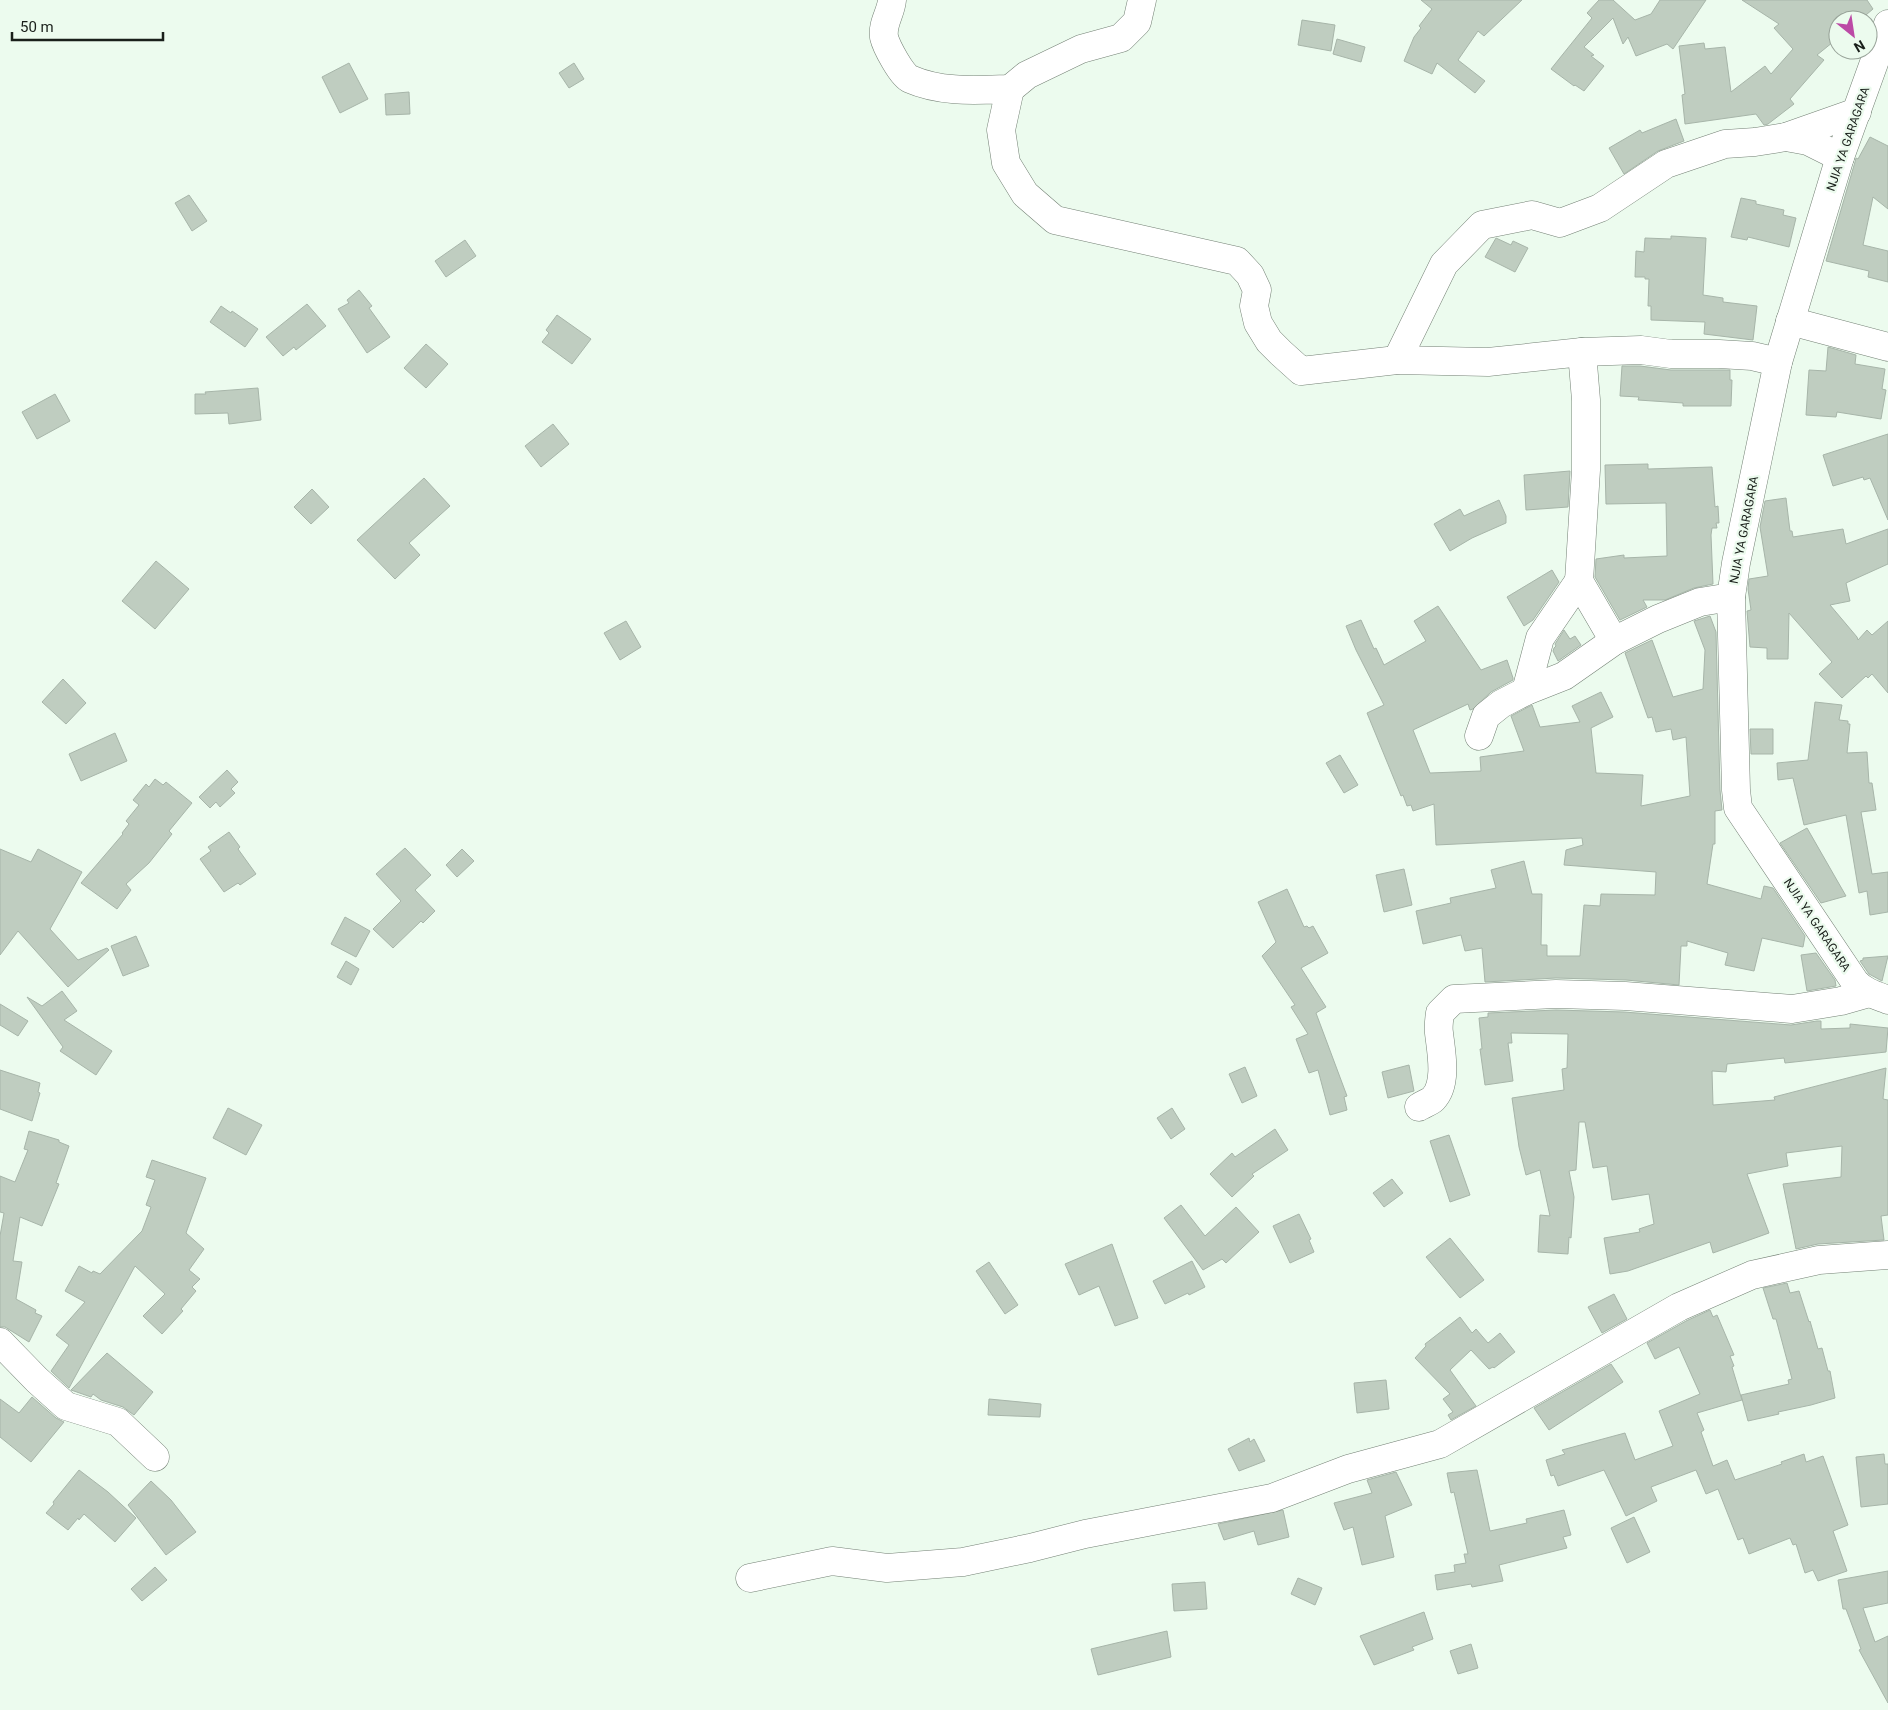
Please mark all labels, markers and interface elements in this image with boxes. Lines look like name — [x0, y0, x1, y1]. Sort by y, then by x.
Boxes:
scale bar — [12, 10, 164, 42]
north arrow — [1828, 10, 1878, 60]
text: 50 m — [20, 18, 54, 36]
text: N — [1851, 37, 1868, 56]
street label: NJIA YA GARAGARA — [1824, 85, 1872, 193]
street label: NJIA YA GARAGARA — [1727, 475, 1761, 585]
street label: NJIA YA GARAGARA — [1781, 876, 1853, 974]

